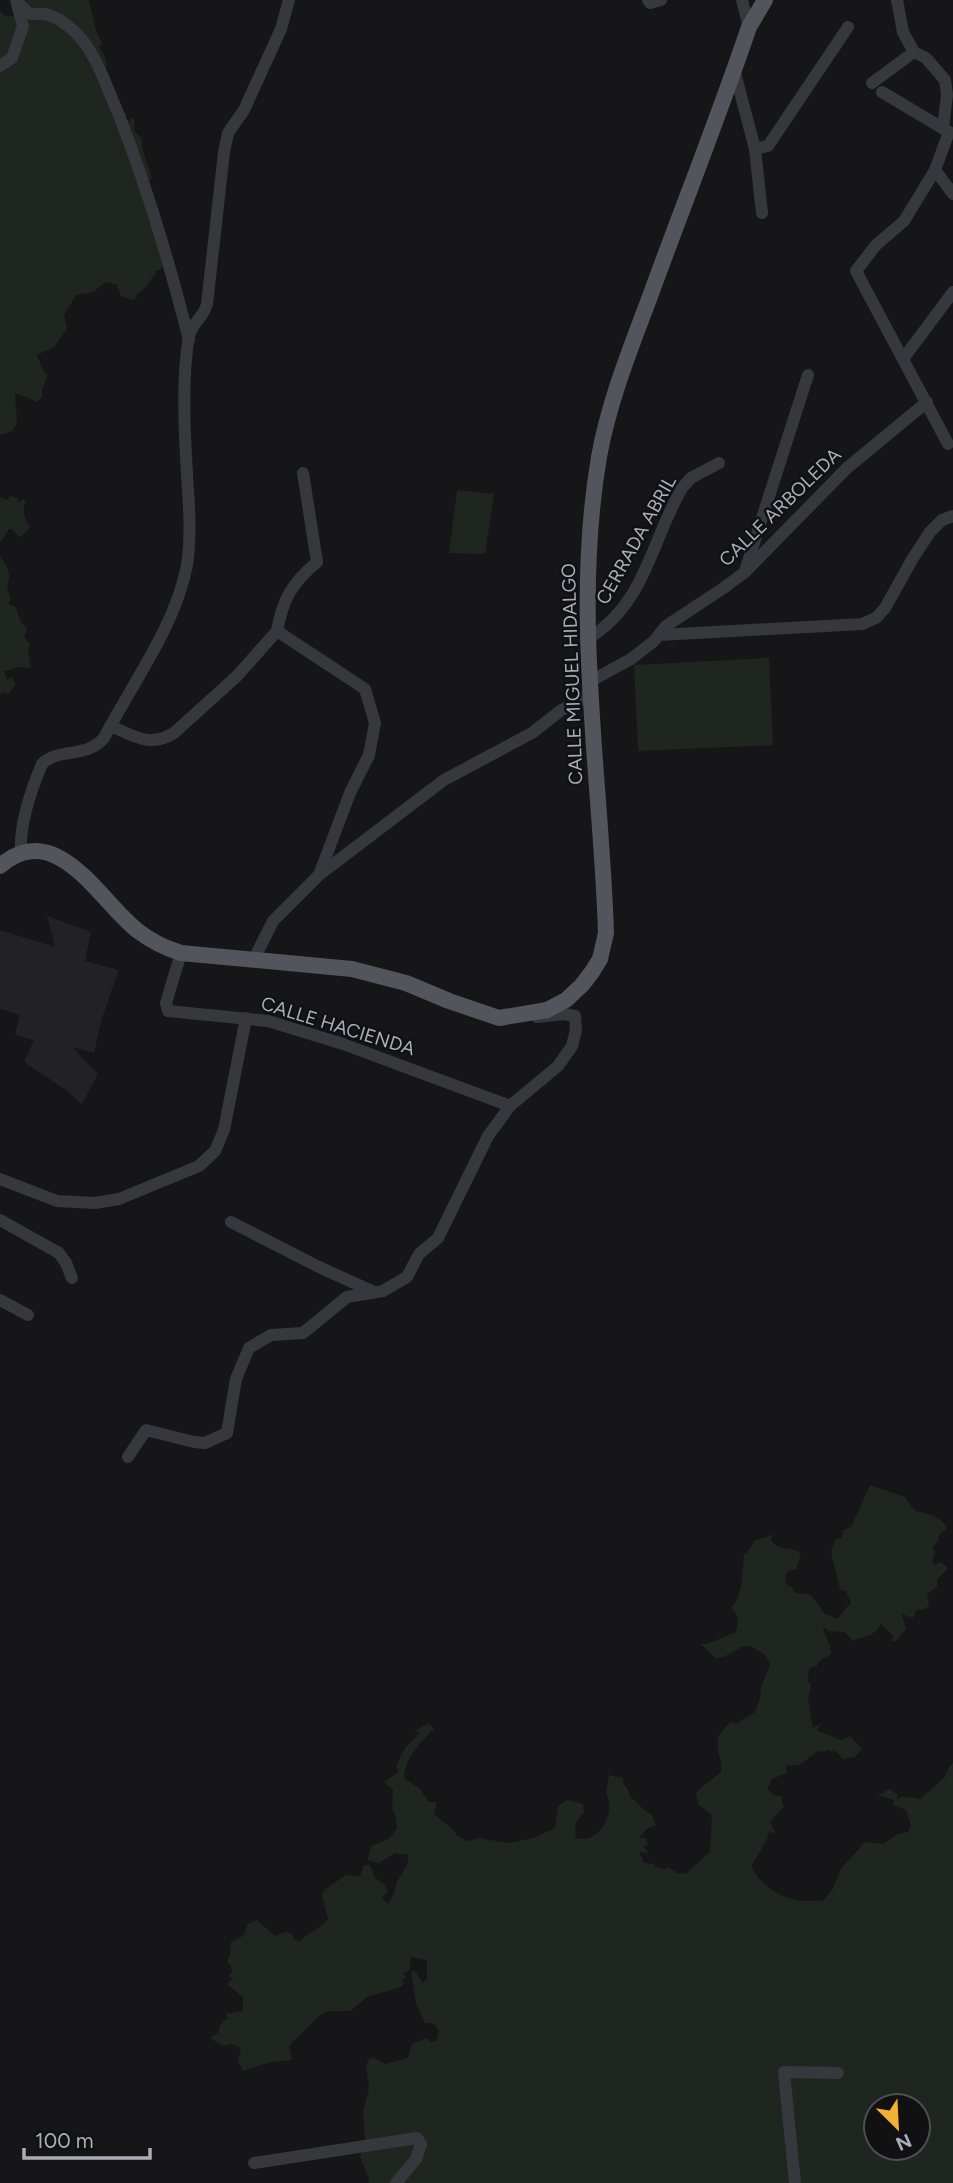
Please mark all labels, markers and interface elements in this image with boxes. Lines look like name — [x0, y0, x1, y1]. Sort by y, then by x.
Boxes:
street label: CALLE ARBOLEDA — [714, 443, 846, 571]
street label: CERRADA ABRIL — [591, 472, 681, 608]
street label: CALLE MIGUEL HIDALGO — [557, 563, 587, 785]
street label: CALLE HACIENDA — [258, 992, 418, 1060]
north arrow — [862, 2092, 932, 2162]
scale bar — [24, 2116, 150, 2160]
text: 100 m — [35, 2128, 94, 2153]
text: N — [892, 2129, 915, 2156]

